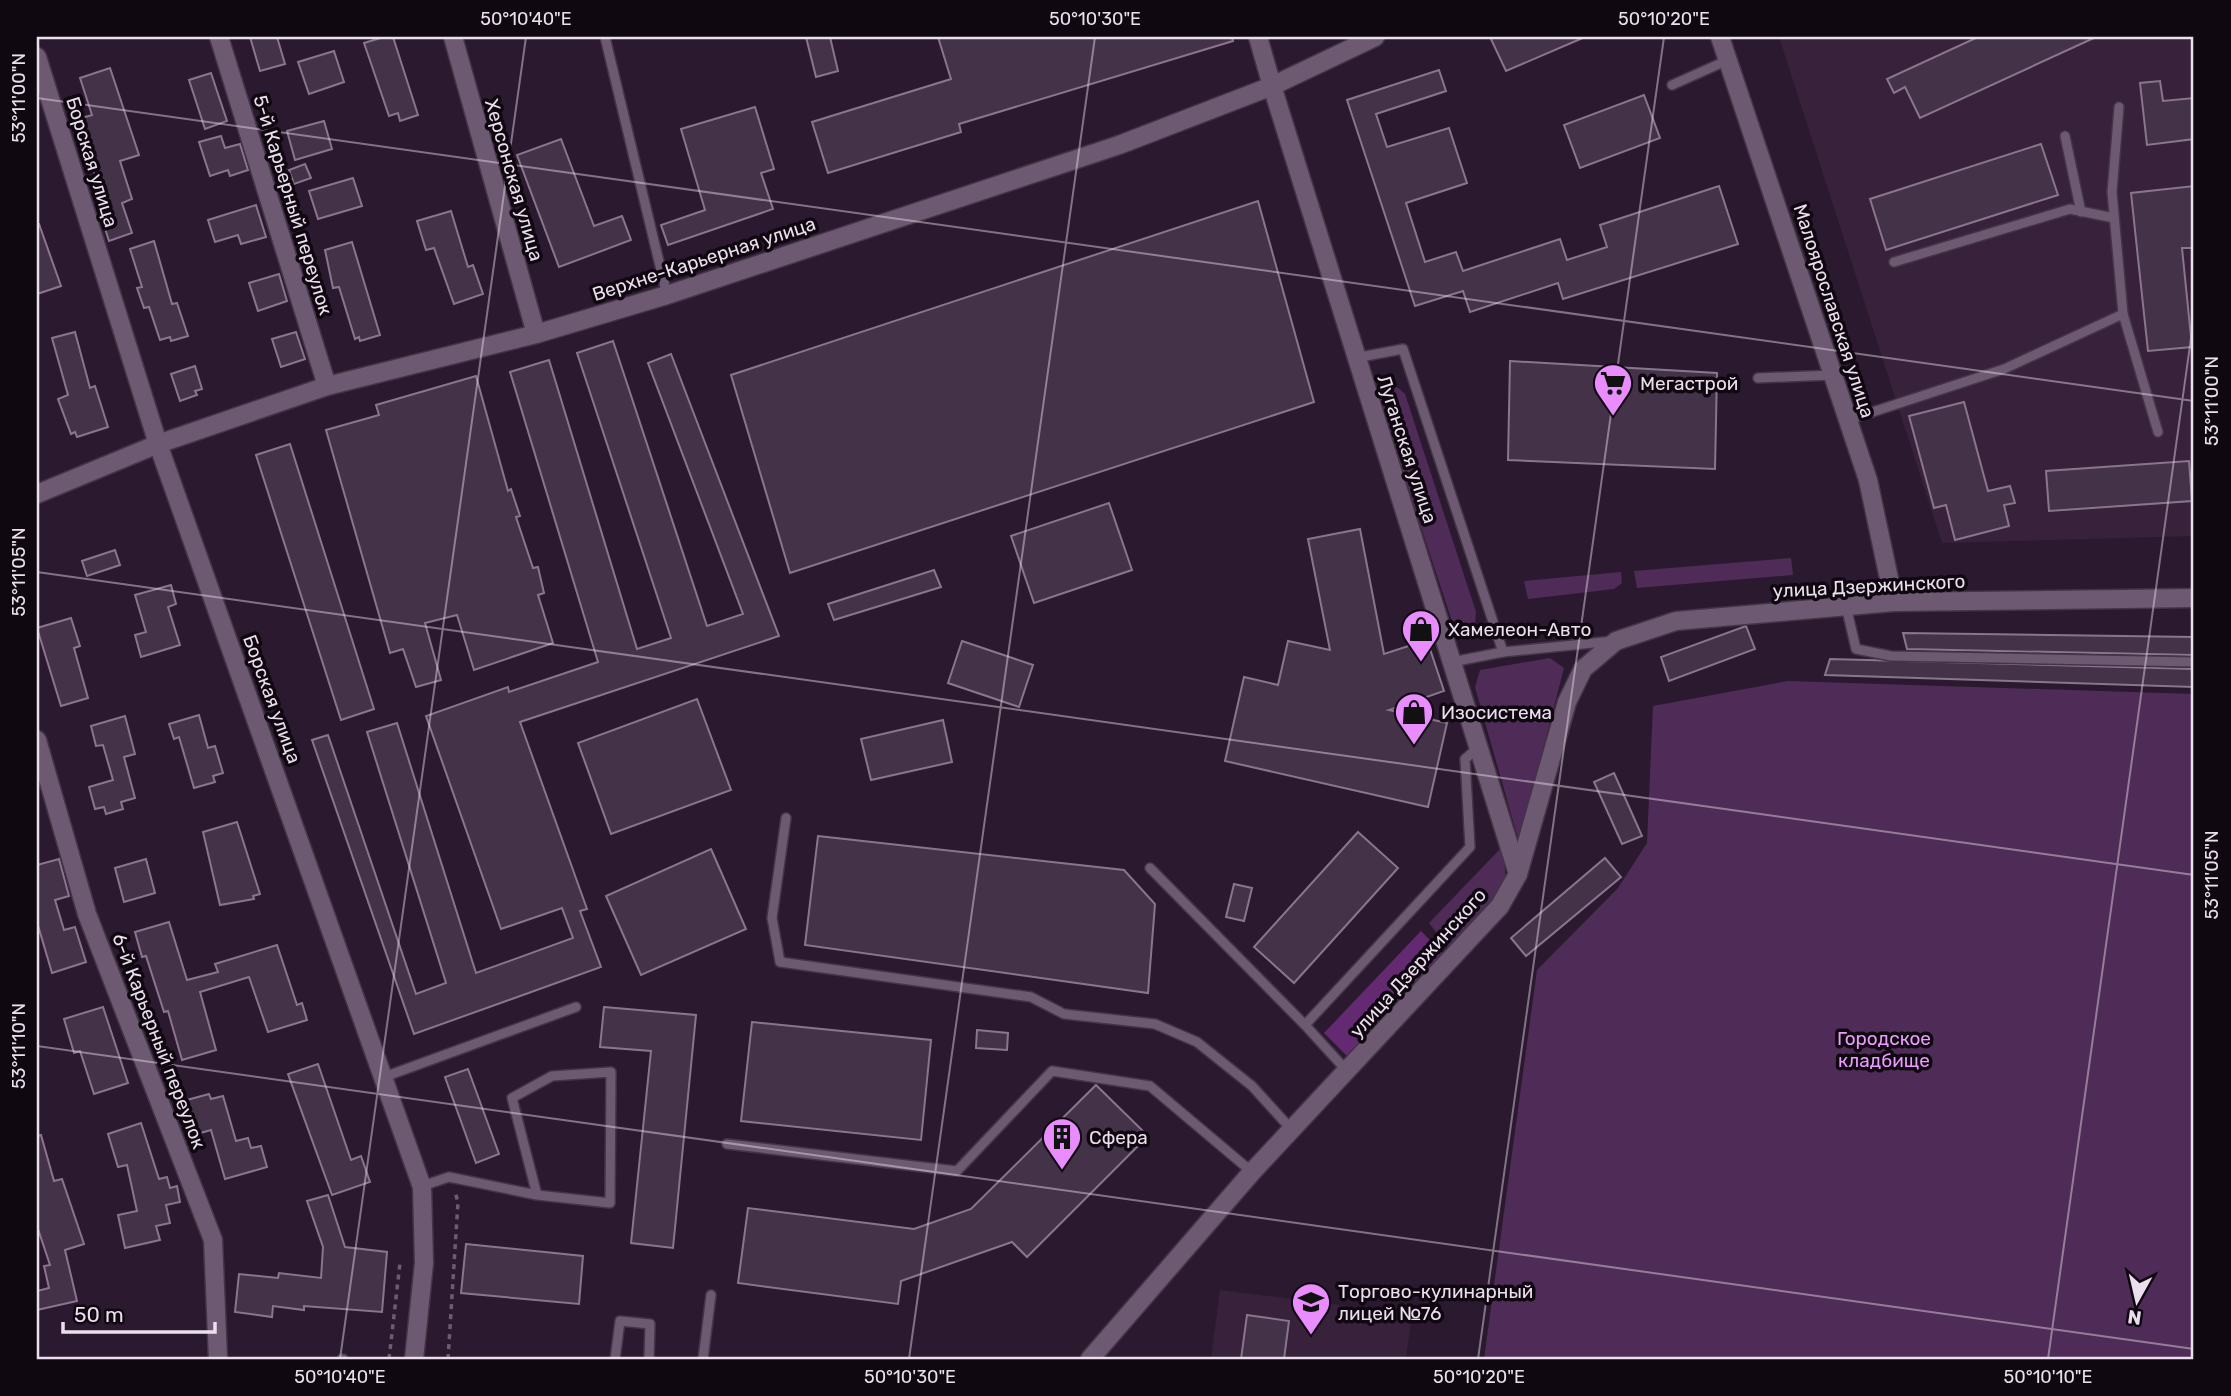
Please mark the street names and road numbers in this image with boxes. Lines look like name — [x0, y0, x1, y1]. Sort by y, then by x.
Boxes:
street label: 5-й Карьерный переулок — [249, 92, 337, 318]
street label: Борская улица — [61, 94, 123, 230]
street label: Херсонская улица — [480, 96, 548, 264]
street label: Малоярославская улица — [1789, 201, 1879, 421]
street label: Верхне-Карьерная улица — [589, 212, 819, 306]
street label: Луганская улица — [1372, 372, 1442, 526]
street label: улица Дзержинского — [1772, 569, 1966, 603]
street label: Борская улица — [238, 632, 306, 766]
street label: улица Дзержинского — [1345, 884, 1491, 1042]
street label: 6-й Карьерный переулок — [107, 930, 211, 1152]

